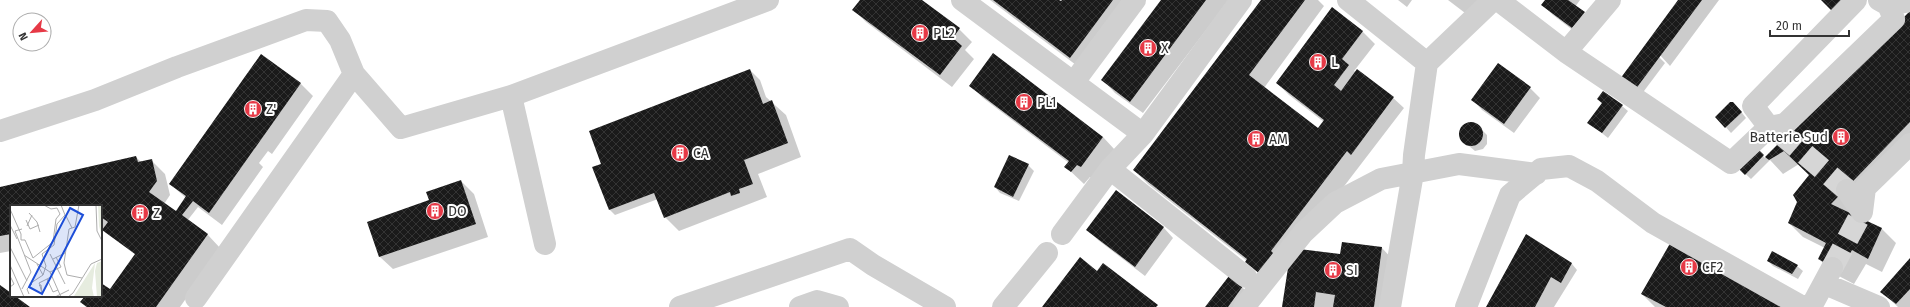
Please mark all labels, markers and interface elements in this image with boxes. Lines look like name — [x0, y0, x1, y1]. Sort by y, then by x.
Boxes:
north arrow — [12, 12, 52, 52]
scale bar — [1770, 12, 1849, 38]
text: 20 m — [1776, 19, 1802, 33]
building icon: PL2 — [910, 23, 930, 43]
place label: PL2 — [933, 25, 955, 42]
text: N — [16, 30, 31, 43]
building icon: X — [1138, 38, 1158, 58]
place label: X — [1161, 40, 1169, 57]
building icon: L — [1308, 52, 1328, 72]
place label: L — [1331, 54, 1338, 71]
building icon: PL1 — [1014, 92, 1034, 112]
place label: PL1 — [1037, 94, 1057, 111]
building icon: Z' — [243, 99, 263, 119]
place label: Z' — [266, 101, 276, 118]
building icon: Batterie Sud — [1831, 127, 1851, 147]
building icon: AM — [1246, 129, 1266, 149]
place label: Batterie Sud — [1750, 129, 1828, 146]
place label: AM — [1269, 131, 1288, 148]
building icon: CA — [670, 143, 690, 163]
place label: CA — [693, 145, 709, 162]
building icon: DO — [425, 201, 445, 221]
building icon: Z — [130, 203, 150, 223]
place label: DO — [448, 203, 467, 220]
inset map — [10, 205, 102, 297]
place label: Z — [153, 205, 160, 222]
building icon: CF2 — [1679, 257, 1699, 277]
place label: CF2 — [1702, 259, 1724, 276]
building icon: SI — [1323, 260, 1343, 280]
place label: SI — [1346, 262, 1358, 279]

